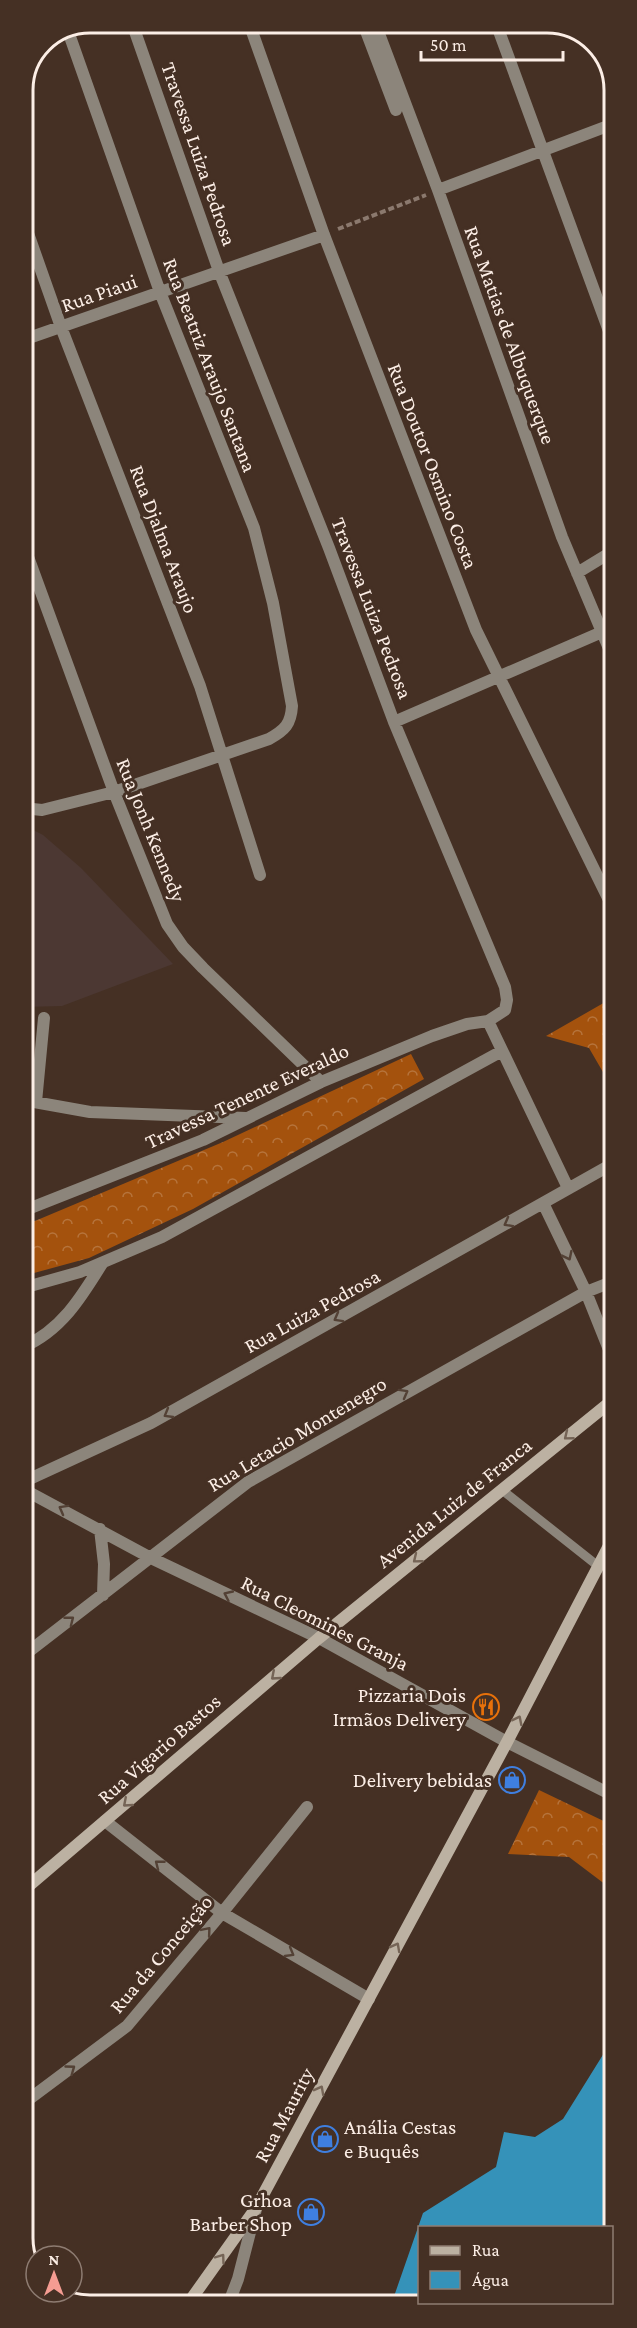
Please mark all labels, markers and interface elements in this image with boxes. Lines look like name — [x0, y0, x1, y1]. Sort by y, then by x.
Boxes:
scale bar — [421, 24, 564, 62]
text: 50 m — [430, 35, 467, 55]
street label: Travessa Luiza Pedrosa — [156, 59, 242, 249]
street label: Rua Matias de Albuquerque — [459, 223, 561, 447]
street label: Rua Beatriz Araujo Santana — [158, 255, 262, 476]
street label: Rua Piaui — [58, 269, 141, 317]
street label: Rua Doutor Osmino Costa — [383, 360, 483, 572]
street label: Rua Djalma Araujo — [125, 462, 203, 616]
street label: Travessa Luiza Pedrosa — [326, 514, 418, 702]
street label: Rua Jonh Kennedy — [111, 755, 191, 906]
street label: Travessa Tenente Everaldo — [141, 1038, 353, 1154]
one-way arrow — [504, 1215, 514, 1227]
one-way arrow — [561, 1249, 573, 1260]
street label: Rua Luiza Pedrosa — [240, 1264, 384, 1358]
one-way arrow — [334, 1311, 344, 1323]
street label: Rua Letacio Montenegro — [203, 1371, 391, 1497]
one-way arrow — [397, 1389, 408, 1400]
one-way arrow — [164, 1406, 174, 1418]
one-way arrow — [564, 1428, 575, 1439]
street label: Avenida Luiz de Franca — [372, 1433, 537, 1573]
one-way arrow — [59, 1505, 69, 1516]
one-way arrow — [413, 1551, 424, 1562]
street label: Rua Cleomines Granja — [237, 1570, 413, 1676]
one-way arrow — [224, 1590, 235, 1602]
one-way arrow — [63, 1617, 74, 1628]
one-way arrow — [271, 1669, 282, 1680]
place label: Pizzaria Dois Irmãos Delivery — [333, 1683, 466, 1731]
street label: Rua Vigario Bastos — [93, 1689, 225, 1809]
restaurant icon: Pizzaria Dois Irmãos Delivery — [471, 1692, 501, 1722]
one-way arrow — [511, 1715, 523, 1726]
shop icon: Delivery bebidas — [497, 1765, 527, 1795]
place label: Delivery bebidas — [353, 1768, 492, 1792]
one-way arrow — [123, 1796, 134, 1807]
one-way arrow — [155, 1860, 166, 1871]
street label: Rua da Conceição — [105, 1890, 217, 2018]
one-way arrow — [200, 1927, 211, 1938]
one-way arrow — [389, 1943, 400, 1953]
one-way arrow — [284, 1946, 294, 1958]
street label: Rua Maurity — [249, 2063, 319, 2167]
one-way arrow — [65, 2065, 76, 2076]
one-way arrow — [313, 2086, 324, 2096]
place label: Anália Cestas e Buquês — [344, 2115, 456, 2163]
shop icon: Anália Cestas e Buquês — [310, 2124, 340, 2154]
place label: Grhoa Barber Shop — [189, 2188, 292, 2236]
shop icon: Grhoa Barber Shop — [296, 2197, 326, 2227]
legend — [418, 2226, 613, 2304]
text: Rua — [472, 2240, 500, 2260]
north arrow — [24, 2244, 84, 2304]
text: N — [49, 2251, 60, 2268]
one-way arrow — [214, 2253, 225, 2264]
text: Água — [472, 2270, 509, 2290]

